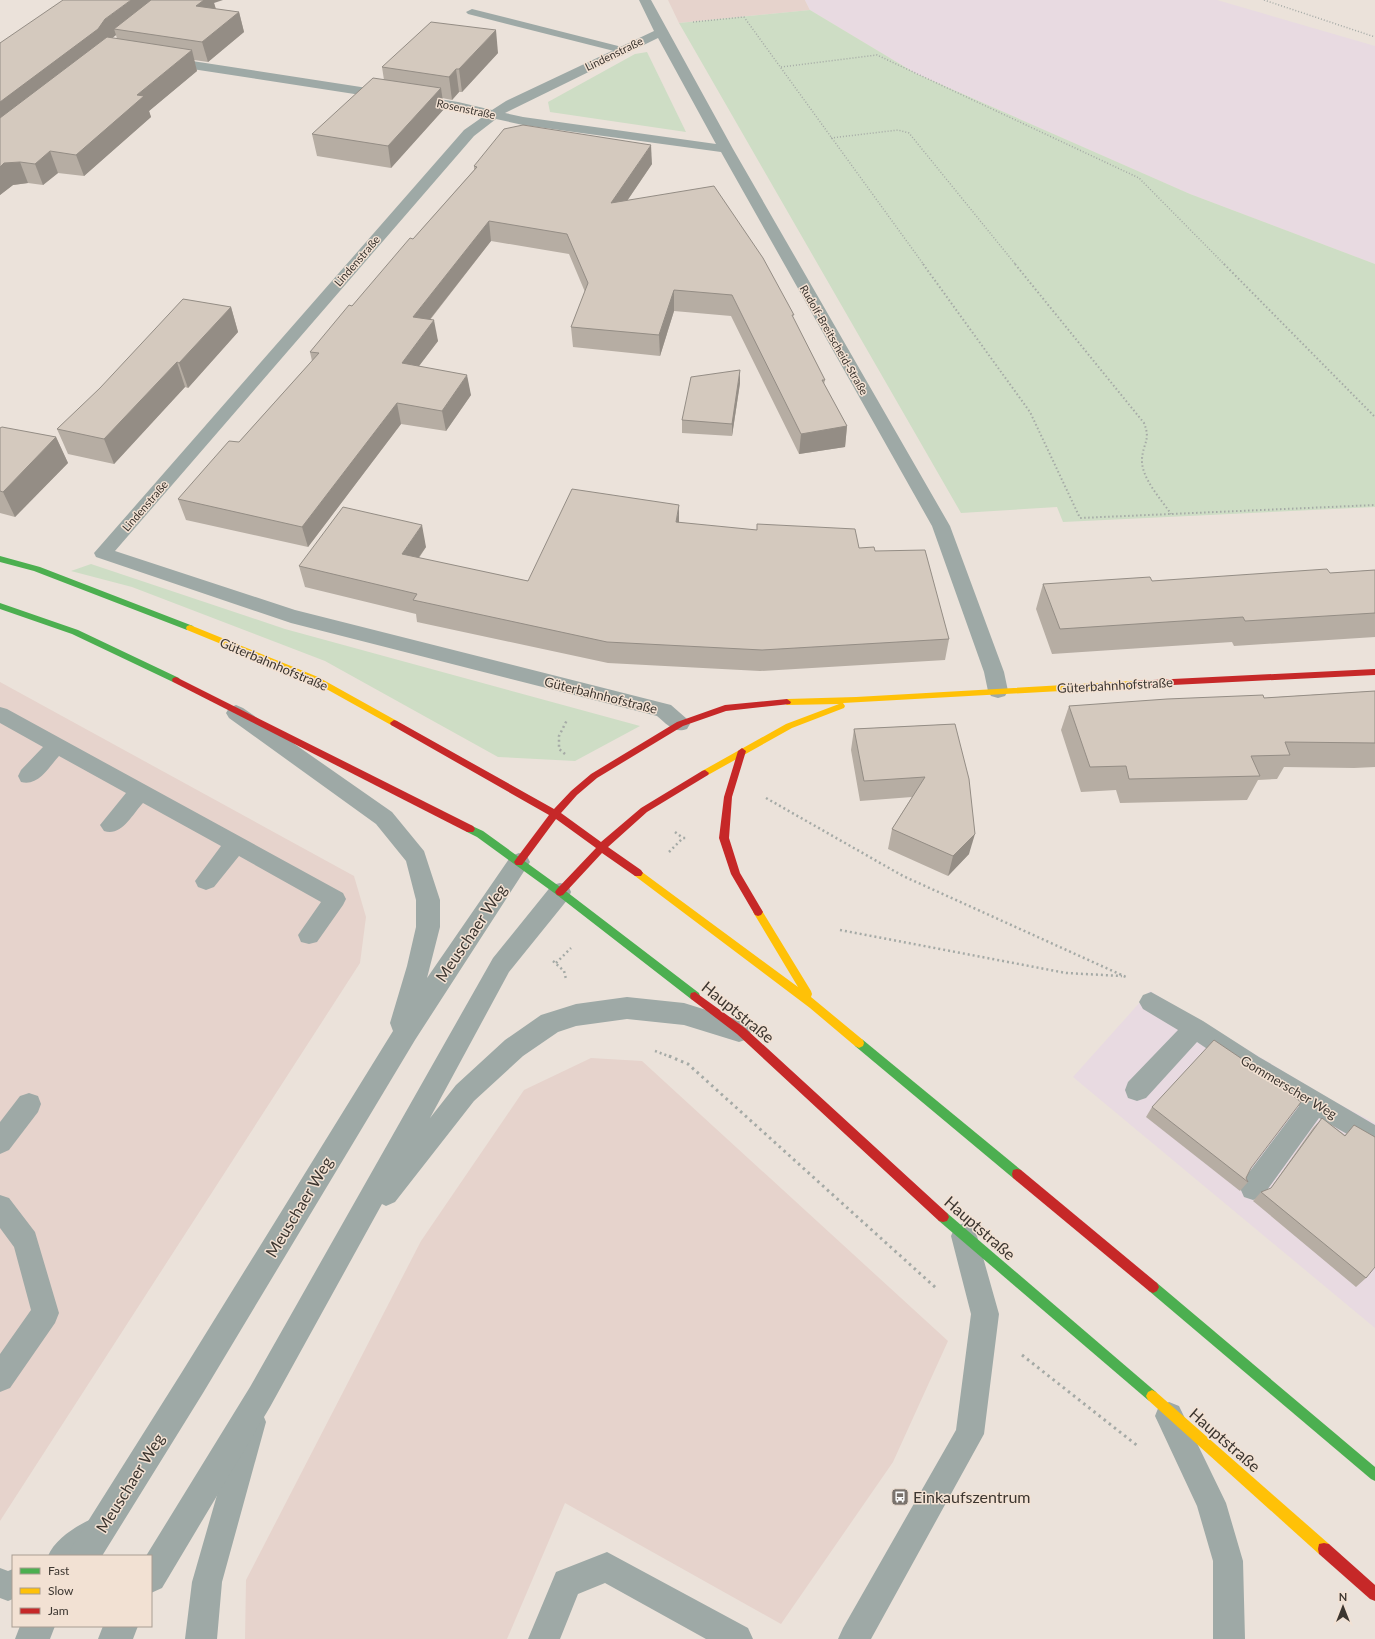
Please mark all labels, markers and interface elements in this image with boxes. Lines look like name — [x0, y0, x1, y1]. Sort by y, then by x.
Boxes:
street label: Lindenstraße — [583, 34, 645, 73]
street label: Rosenstraße — [436, 96, 497, 121]
street label: Lindenstraße — [331, 233, 382, 289]
street label: Rudolf-Breitscheid-Straße — [798, 282, 871, 397]
street label: Lindenstraße — [119, 478, 170, 534]
street label: Güterbahnhofstraße — [218, 634, 331, 694]
street label: Güterbahnhofstraße — [543, 673, 659, 717]
street label: Güterbahnhofstraße — [1057, 674, 1173, 696]
street label: Meuschaer Weg — [431, 880, 510, 985]
street label: Hauptstraße — [698, 977, 778, 1047]
street label: Gommerscher Weg — [1238, 1052, 1340, 1122]
street label: Meuschaer Weg — [261, 1153, 336, 1260]
street label: Hauptstraße — [941, 1192, 1020, 1263]
street label: Hauptstraße — [1186, 1404, 1265, 1475]
street label: Meuschaer Weg — [91, 1430, 168, 1536]
bus stop icon: Einkaufszentrum — [890, 1487, 910, 1507]
place label: Einkaufszentrum — [913, 1487, 1031, 1506]
legend — [12, 1555, 152, 1627]
text: Fast — [48, 1563, 70, 1578]
text: Slow — [48, 1583, 74, 1598]
north arrow — [1323, 1587, 1363, 1627]
text: N — [1339, 1590, 1347, 1603]
text: Jam — [48, 1603, 69, 1618]

